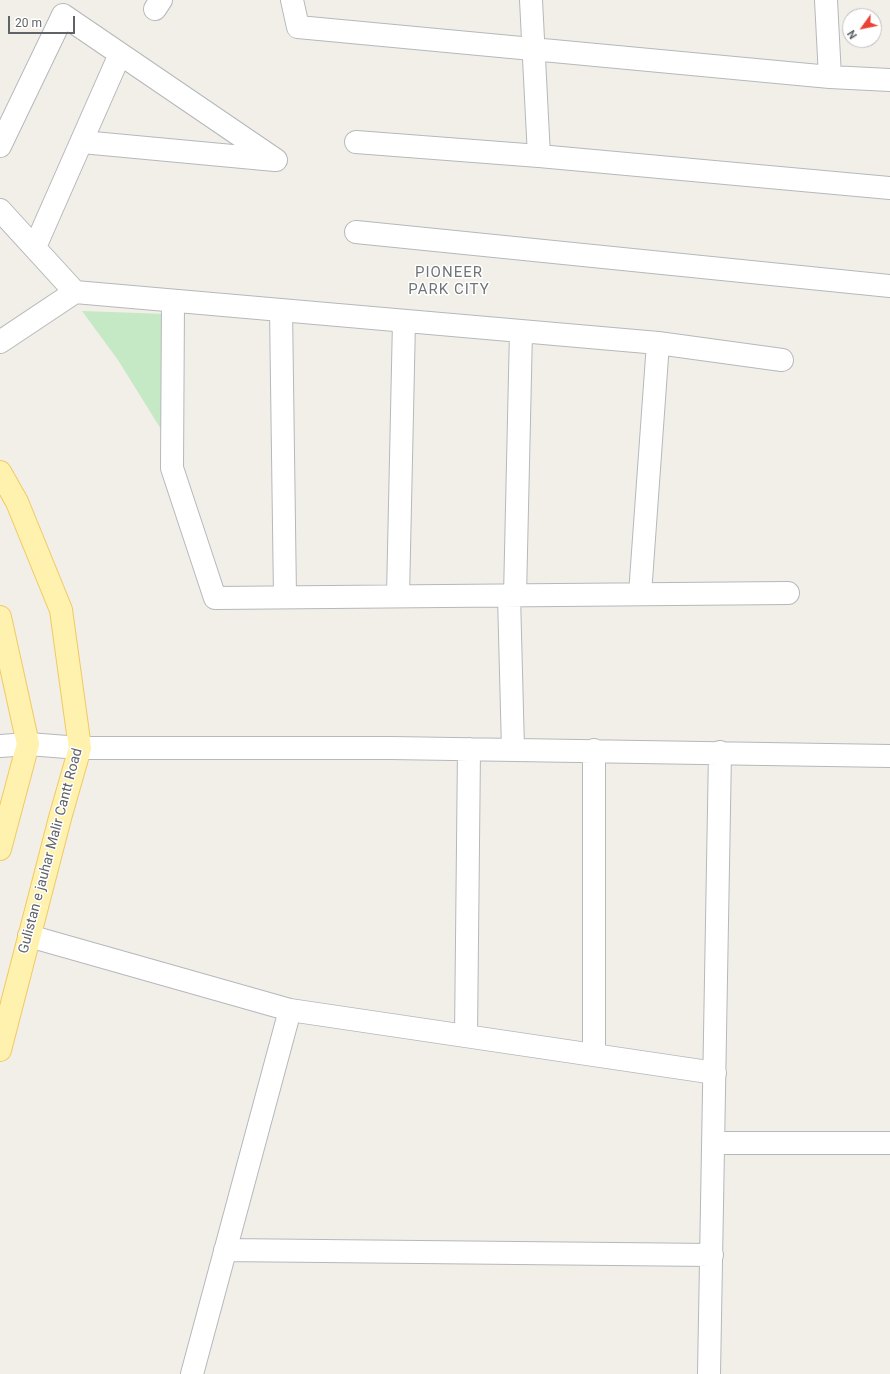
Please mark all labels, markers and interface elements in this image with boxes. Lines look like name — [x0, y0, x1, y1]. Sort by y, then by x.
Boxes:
scale bar — [10, 8, 77, 34]
north arrow — [842, 8, 882, 48]
text: 20 m — [15, 16, 42, 30]
text: N — [845, 27, 860, 41]
district label: PIONEER PARK CITY — [408, 264, 490, 299]
street label: Gulistan e jauhar Malir Cantt Road — [15, 746, 87, 956]

